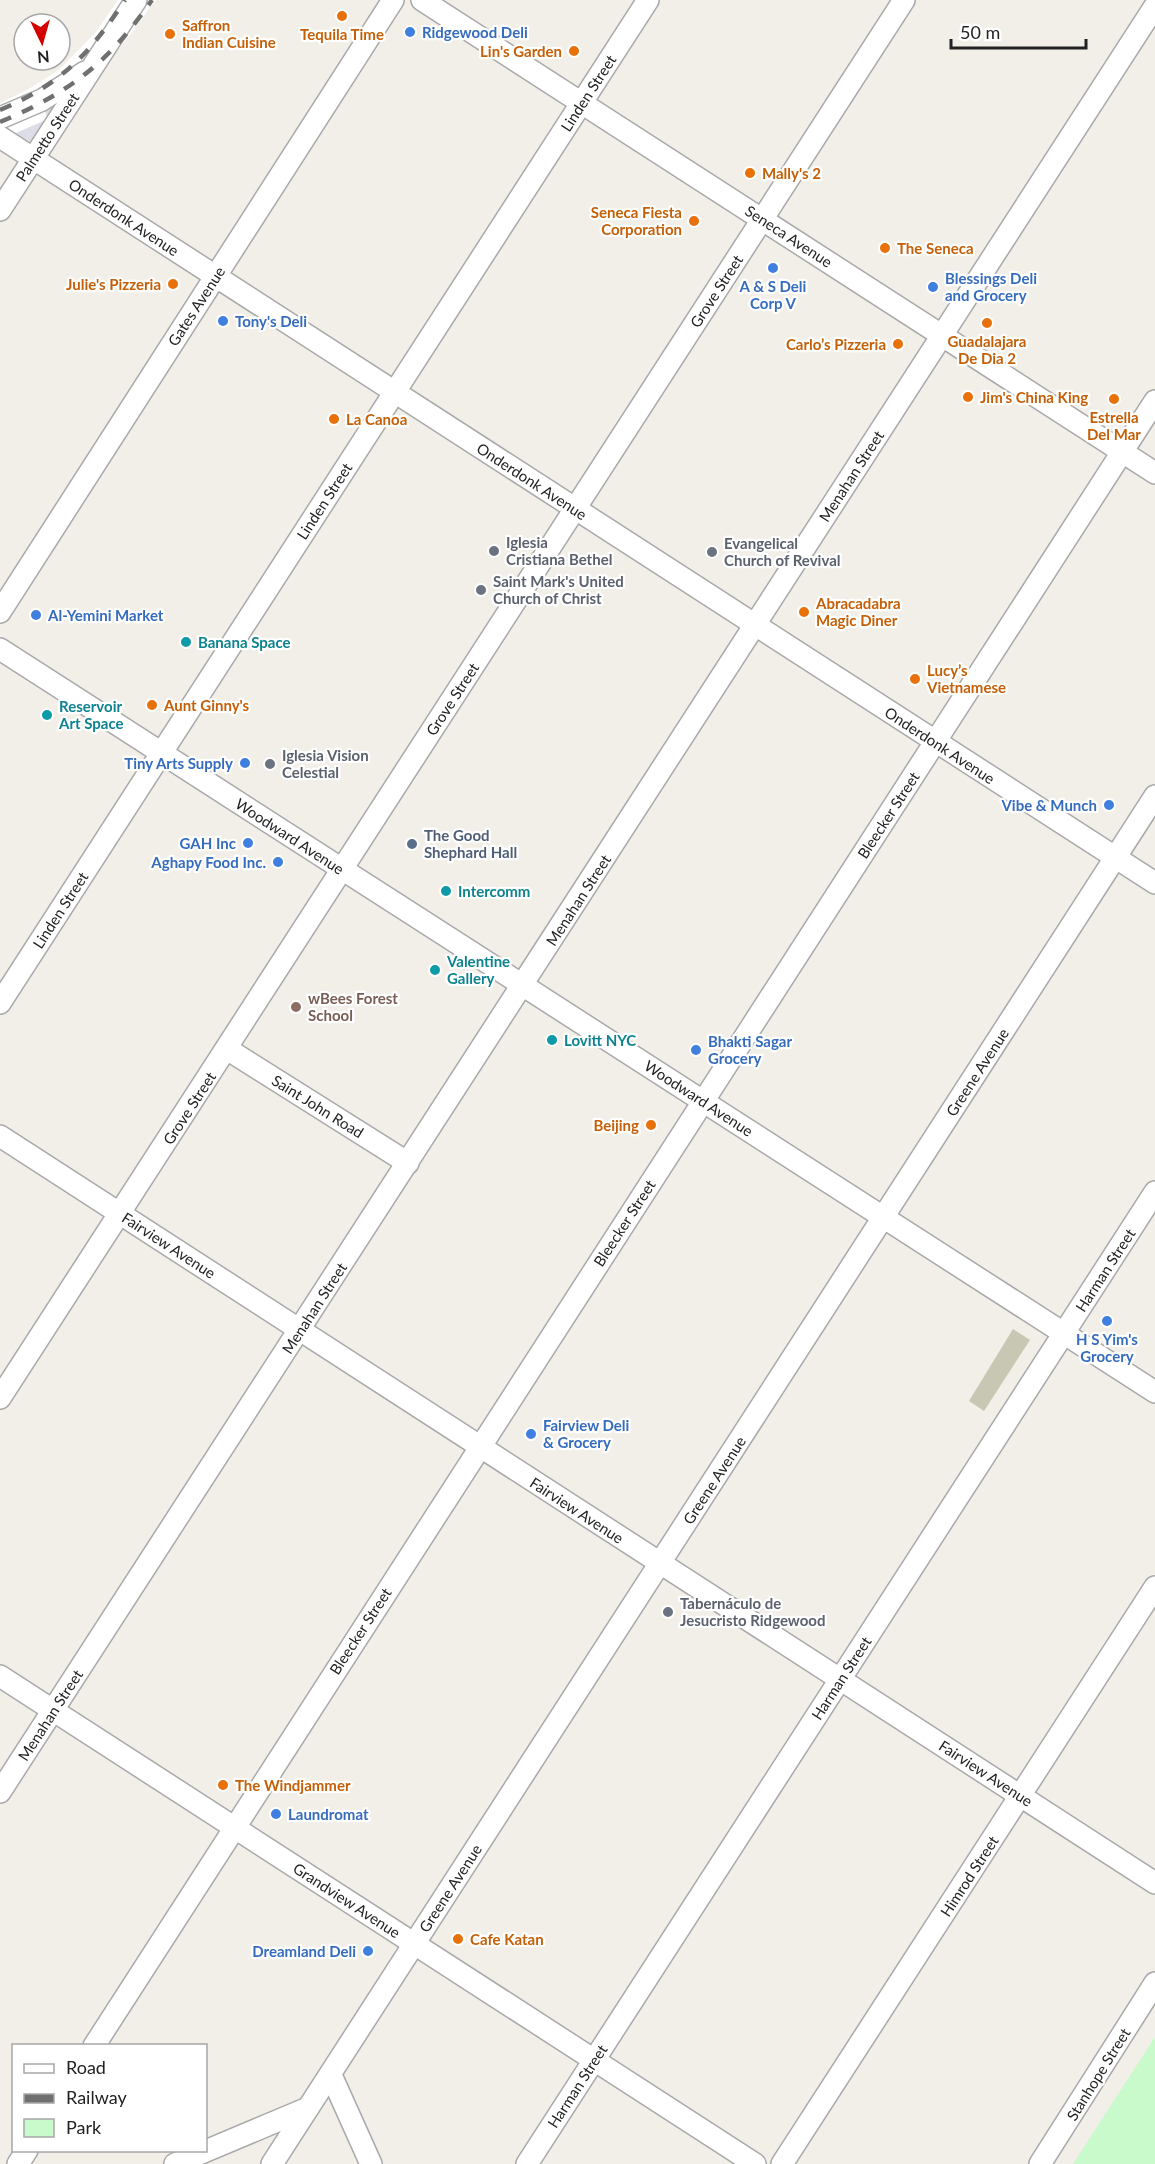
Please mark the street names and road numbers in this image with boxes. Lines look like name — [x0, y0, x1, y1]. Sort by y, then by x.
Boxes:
street label: Linden Street — [557, 51, 620, 135]
street label: Palmetto Street — [12, 89, 83, 185]
street label: Onderdonk Avenue — [66, 175, 182, 259]
street label: Seneca Avenue — [742, 201, 836, 271]
street label: Grove Street — [686, 251, 747, 331]
street label: Gates Avenue — [164, 263, 228, 349]
street label: Menahan Street — [815, 427, 887, 525]
street label: Onderdonk Avenue — [474, 439, 590, 523]
street label: Linden Street — [293, 459, 356, 543]
street label: Grove Street — [422, 659, 483, 739]
street label: Onderdonk Avenue — [882, 703, 998, 787]
street label: Bleecker Street — [853, 768, 923, 862]
street label: Woodward Avenue — [232, 794, 348, 878]
street label: Menahan Street — [542, 851, 614, 949]
street label: Linden Street — [29, 868, 92, 952]
street label: Greene Avenue — [942, 1025, 1012, 1119]
street label: Woodward Avenue — [641, 1056, 757, 1140]
street label: Grove Street — [159, 1068, 220, 1148]
street label: Saint John Road — [269, 1071, 367, 1141]
street label: Bleecker Street — [589, 1176, 659, 1270]
street label: Fairview Avenue — [119, 1208, 219, 1282]
street label: Harman Street — [1071, 1224, 1139, 1315]
street label: Menahan Street — [278, 1259, 350, 1357]
street label: Greene Avenue — [679, 1433, 749, 1527]
street label: Fairview Avenue — [527, 1473, 627, 1547]
street label: Bleecker Street — [325, 1584, 395, 1678]
street label: Harman Street — [807, 1632, 875, 1723]
street label: Menahan Street — [14, 1666, 86, 1764]
street label: Fairview Avenue — [936, 1736, 1036, 1810]
street label: Himrod Street — [936, 1832, 1002, 1920]
street label: Greene Avenue — [415, 1841, 485, 1935]
street label: Grandview Avenue — [290, 1859, 404, 1941]
street label: Stanhope Street — [1062, 2024, 1134, 2124]
street label: Harman Street — [543, 2040, 611, 2131]

